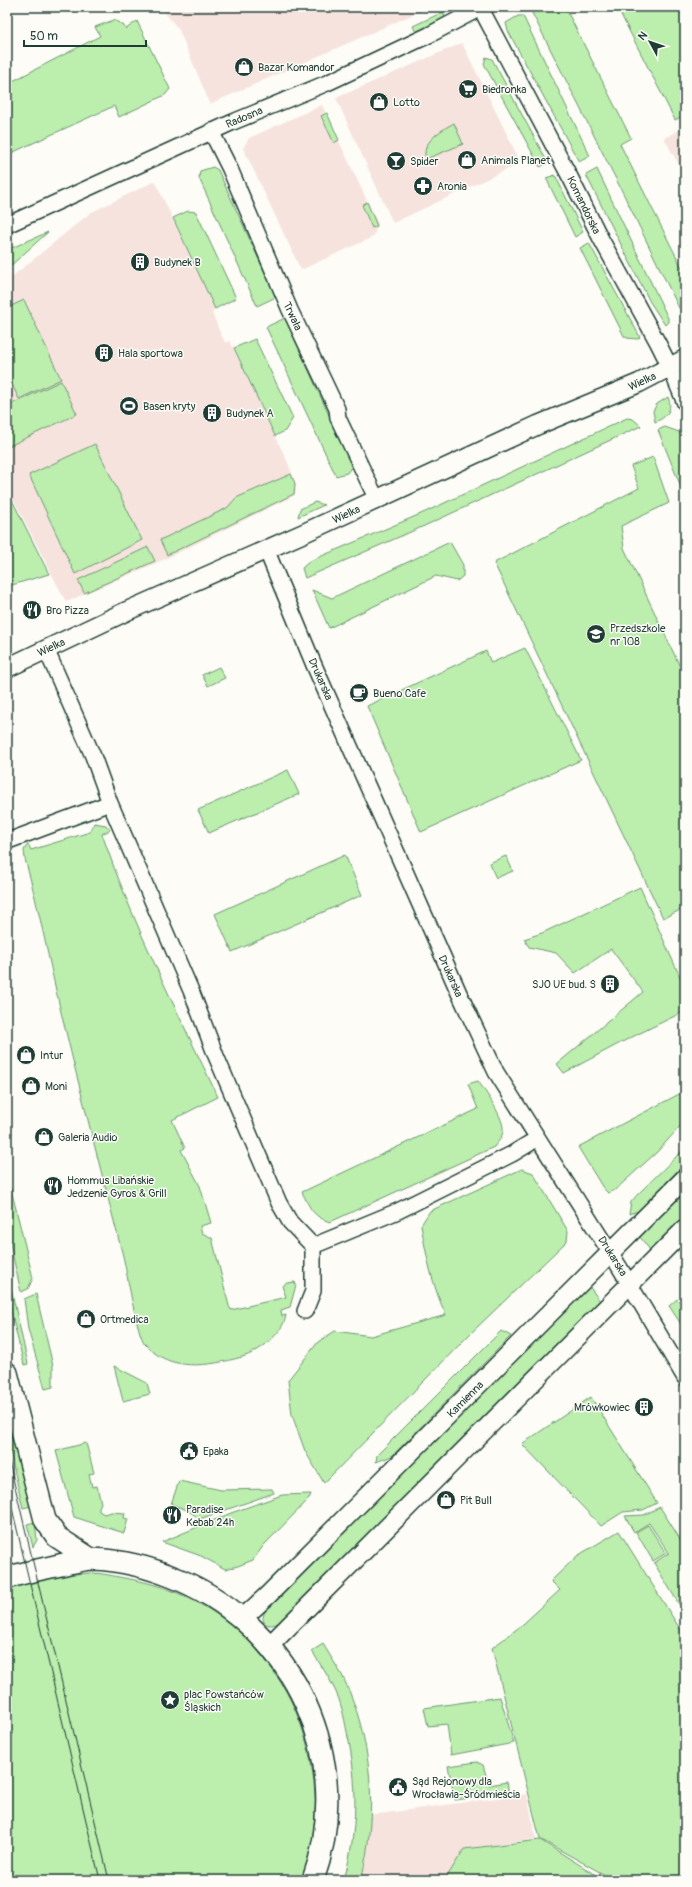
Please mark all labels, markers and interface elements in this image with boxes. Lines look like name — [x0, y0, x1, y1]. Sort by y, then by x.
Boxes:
scale bar — [24, 22, 146, 48]
north arrow — [630, 22, 670, 62]
text: N — [635, 28, 650, 43]
text: 50 m — [30, 29, 58, 44]
shop icon: Bazar Komandor — [233, 56, 255, 78]
place label: Bazar Komandor — [258, 61, 335, 74]
supermarket icon: Biedronka — [457, 78, 479, 100]
place label: Biedronka — [482, 83, 526, 96]
shop icon: Lotto — [368, 91, 390, 113]
place label: Lotto — [393, 96, 420, 109]
street label: Radosna — [224, 104, 265, 131]
shop icon: Animals Planet — [456, 149, 478, 171]
bar icon: Spider — [385, 150, 407, 172]
place label: Animals Planet — [481, 154, 551, 167]
place label: Spider — [410, 155, 438, 168]
street label: Komandorska — [564, 174, 603, 236]
pharmacy icon: Aronia — [412, 175, 434, 197]
place label: Aronia — [437, 180, 467, 193]
building icon: Budynek B — [129, 251, 151, 273]
place label: Budynek B — [154, 256, 201, 269]
street label: Trwała — [280, 300, 305, 333]
building icon: Hala sportowa — [93, 342, 115, 364]
place label: Hala sportowa — [118, 347, 183, 360]
street label: Wielka — [626, 369, 658, 393]
sports icon: Basen kryty — [118, 395, 140, 417]
place label: Basen kryty — [143, 400, 196, 413]
building icon: Budynek A — [201, 402, 223, 424]
place label: Budynek A — [226, 407, 274, 420]
street label: Wielka — [330, 502, 362, 526]
restaurant icon: Bro Pizza — [21, 599, 43, 621]
place label: Bro Pizza — [46, 604, 89, 617]
place label: Przedszkole nr 108 — [610, 622, 666, 648]
school or university icon: Przedszkole nr 108 — [585, 623, 607, 645]
street label: Wielka — [35, 635, 67, 659]
street label: Drukarska — [306, 656, 336, 702]
cafe icon: Bueno Cafe — [348, 682, 370, 704]
place label: Bueno Cafe — [373, 687, 426, 700]
street label: Drukarska — [436, 953, 466, 999]
building icon: SJO UE bud. S — [599, 973, 621, 995]
place label: SJO UE bud. S — [532, 978, 596, 991]
shop icon: Intur — [15, 1044, 37, 1066]
place label: Intur — [40, 1049, 63, 1062]
shop icon: Moni — [20, 1075, 42, 1097]
place label: Moni — [45, 1080, 67, 1093]
shop icon: Galeria Audio — [33, 1126, 55, 1148]
place label: Galeria Audio — [58, 1131, 117, 1144]
place label: Hommus Libańskie Jedzenie Gyros & Grill — [67, 1174, 167, 1200]
restaurant icon: Hommus Libańskie Jedzenie Gyros & Grill — [42, 1175, 64, 1197]
street label: Drukarska — [595, 1234, 630, 1279]
shop icon: Ortmedica — [75, 1308, 97, 1330]
place label: Ortmedica — [100, 1313, 149, 1326]
street label: Kamienna — [444, 1378, 486, 1420]
building icon: Mrówkowiec — [633, 1396, 655, 1418]
place label: Mrówkowiec — [574, 1401, 630, 1414]
public building icon: Epaka — [178, 1440, 200, 1462]
place label: Epaka — [203, 1445, 229, 1458]
shop icon: Pit Bull — [435, 1489, 457, 1511]
place label: Pit Bull — [460, 1494, 492, 1507]
place label: Paradise Kebab 24h — [186, 1503, 234, 1529]
restaurant icon: Paradise Kebab 24h — [161, 1504, 183, 1526]
place label: plac Powstańców Śląskich — [184, 1688, 265, 1714]
place icon: plac Powstańców Śląskich — [159, 1689, 181, 1711]
place label: Sąd Rejonowy dla Wrocławia-Śródmieścia — [412, 1775, 520, 1801]
public building icon: Sąd Rejonowy dla Wrocławia-Śródmieścia — [387, 1776, 409, 1798]

